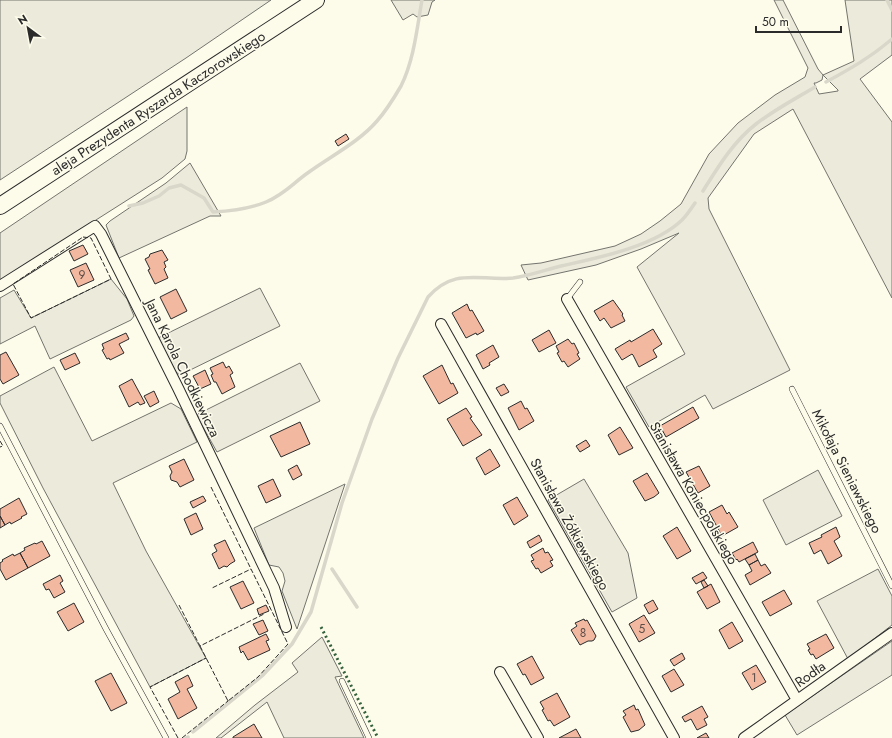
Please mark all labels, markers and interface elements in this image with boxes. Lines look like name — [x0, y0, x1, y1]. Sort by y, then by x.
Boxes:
north arrow — [8, 8, 48, 48]
scale bar — [756, 8, 841, 34]
text: N — [15, 10, 31, 29]
text: 50 m — [762, 13, 789, 31]
street label: aleja Prezydenta Ryszarda Kaczorowskiego — [47, 26, 269, 180]
house number: 9 — [79, 266, 86, 284]
street label: Jana Karola Chodkiewicza — [140, 294, 225, 441]
street label: Mikołaja Sieniawskiego — [807, 405, 887, 537]
street label: Stanisława Koniecpolskiego — [645, 418, 743, 568]
street label: Stanisława Żółkiewskiego — [525, 455, 615, 594]
house number: 5 — [639, 620, 646, 638]
house number: 8 — [580, 624, 586, 642]
street label: Rodła — [791, 656, 829, 692]
house number: 1 — [751, 669, 757, 687]

